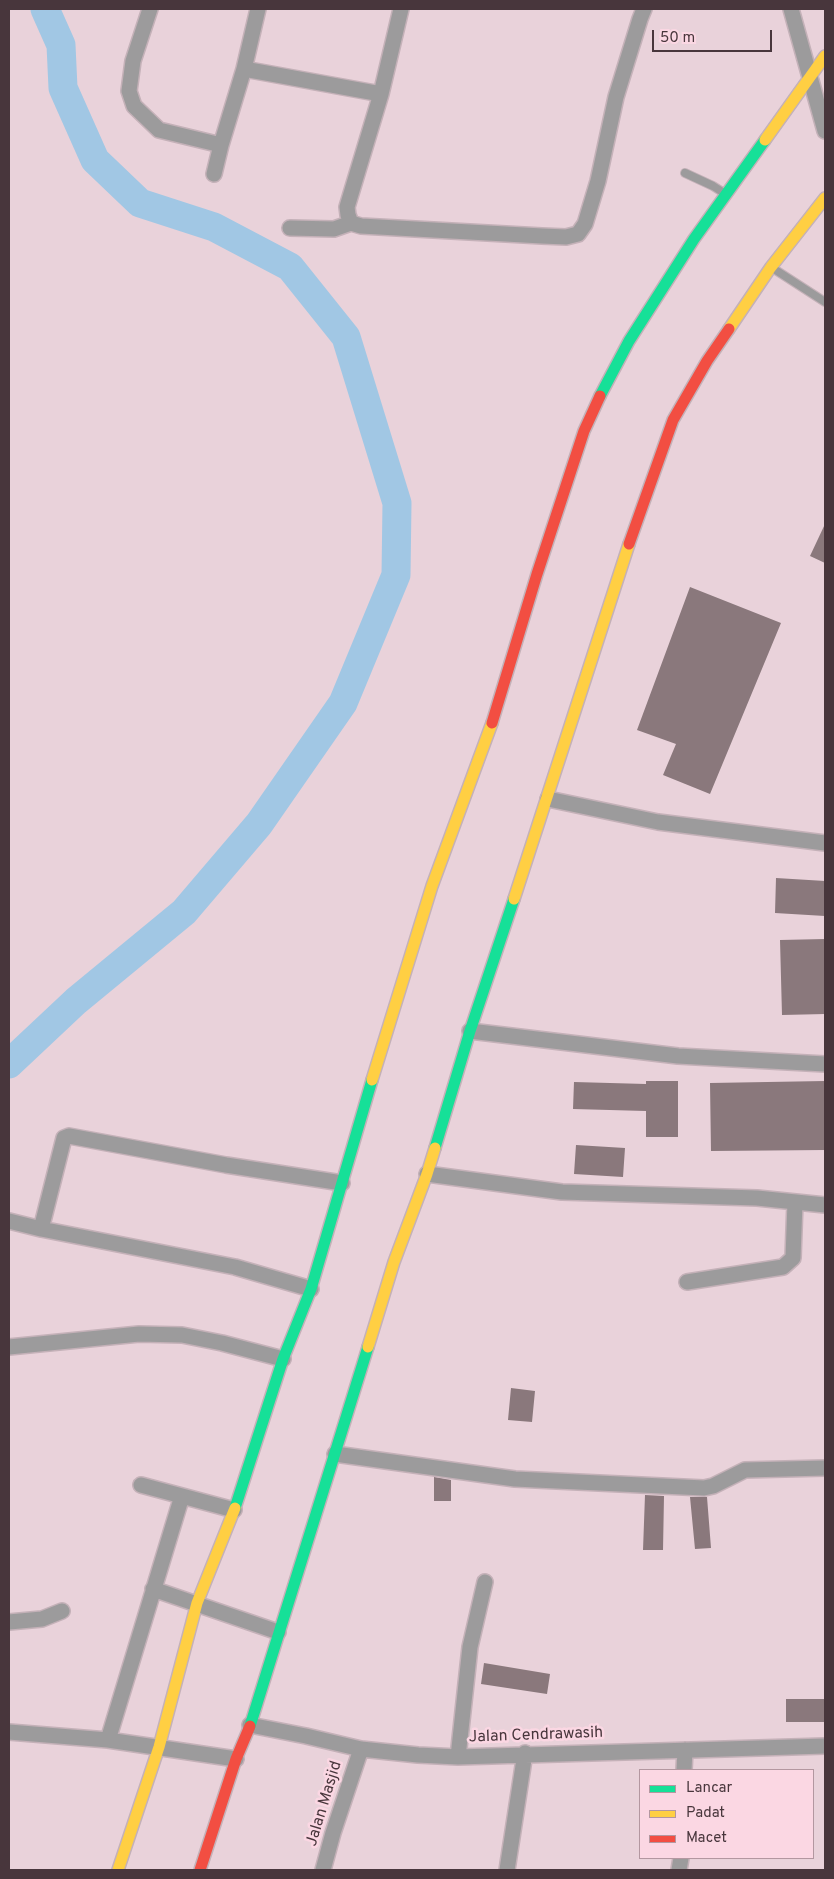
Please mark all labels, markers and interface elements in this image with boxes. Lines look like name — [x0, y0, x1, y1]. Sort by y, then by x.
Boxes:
scale bar — [654, 20, 774, 52]
text: 50 m — [660, 29, 695, 48]
street label: Jalan Cendrawasih — [468, 1724, 604, 1748]
street label: Jalan Masjid — [303, 1759, 347, 1849]
legend — [639, 1769, 814, 1859]
text: Lancar — [686, 1779, 732, 1798]
text: Padat — [686, 1804, 725, 1823]
text: Macet — [686, 1829, 727, 1848]

